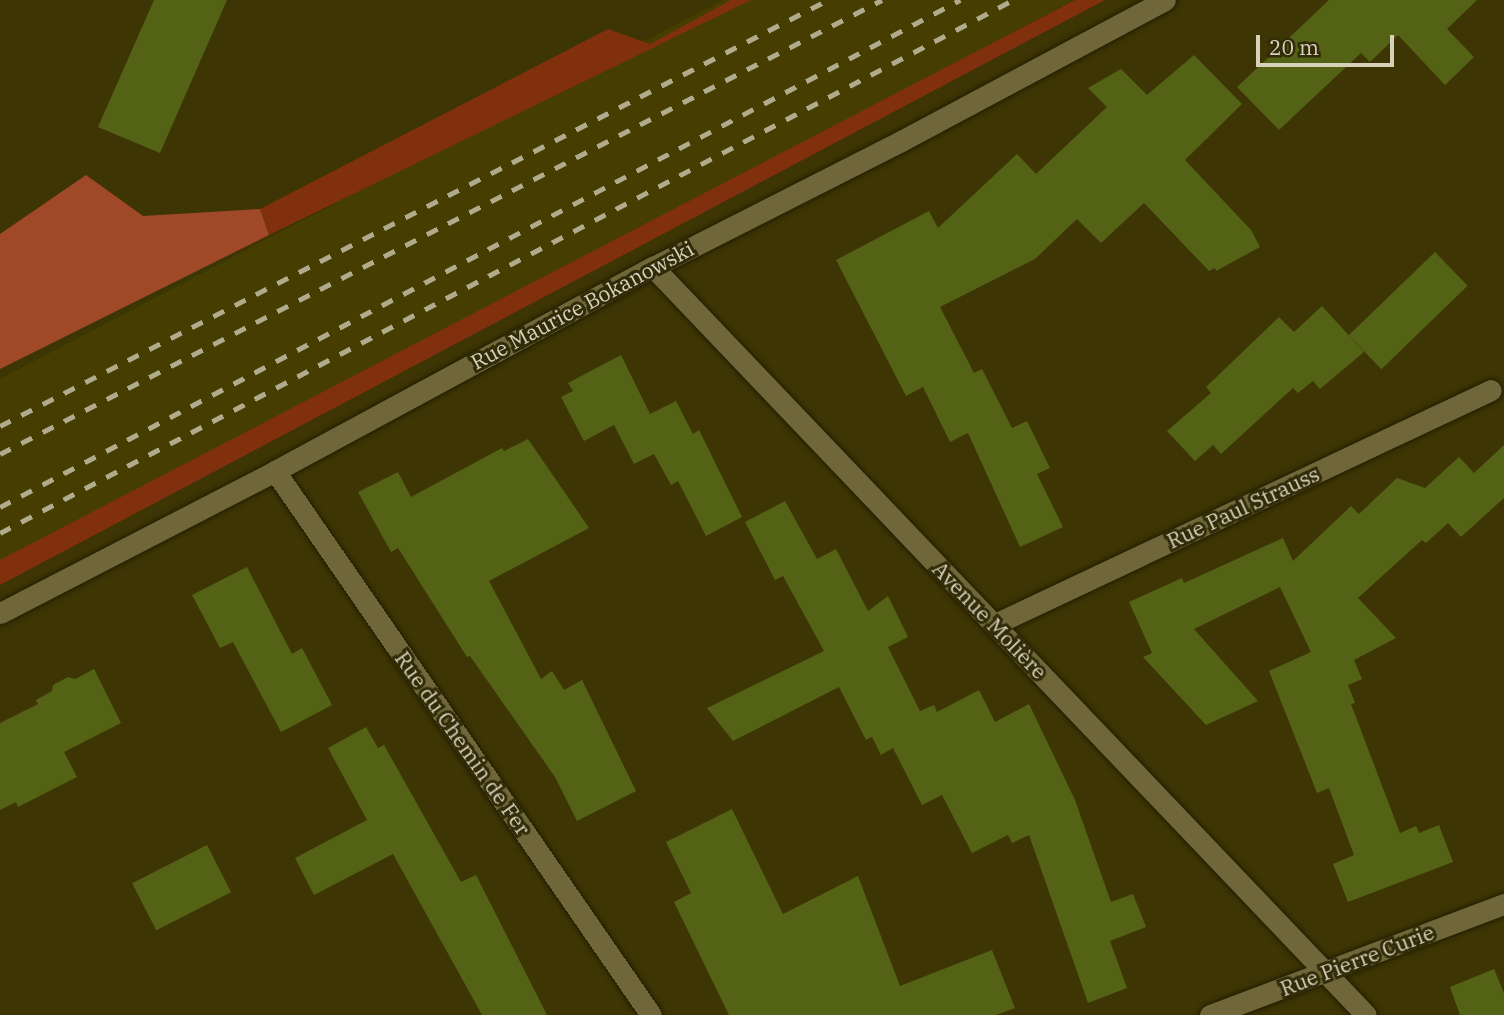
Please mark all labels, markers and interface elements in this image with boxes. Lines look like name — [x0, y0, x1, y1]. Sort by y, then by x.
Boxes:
scale bar — [1259, 21, 1397, 65]
text: 20 m — [1269, 33, 1319, 61]
street label: Rue Maurice Bokanowski — [466, 236, 698, 374]
street label: Rue Paul Strauss — [1163, 461, 1323, 553]
street label: Avenue Molière — [928, 556, 1052, 684]
street label: Rue du Chemin de Fer — [390, 646, 536, 840]
street label: Rue Pierre Curie — [1277, 919, 1437, 1001]

